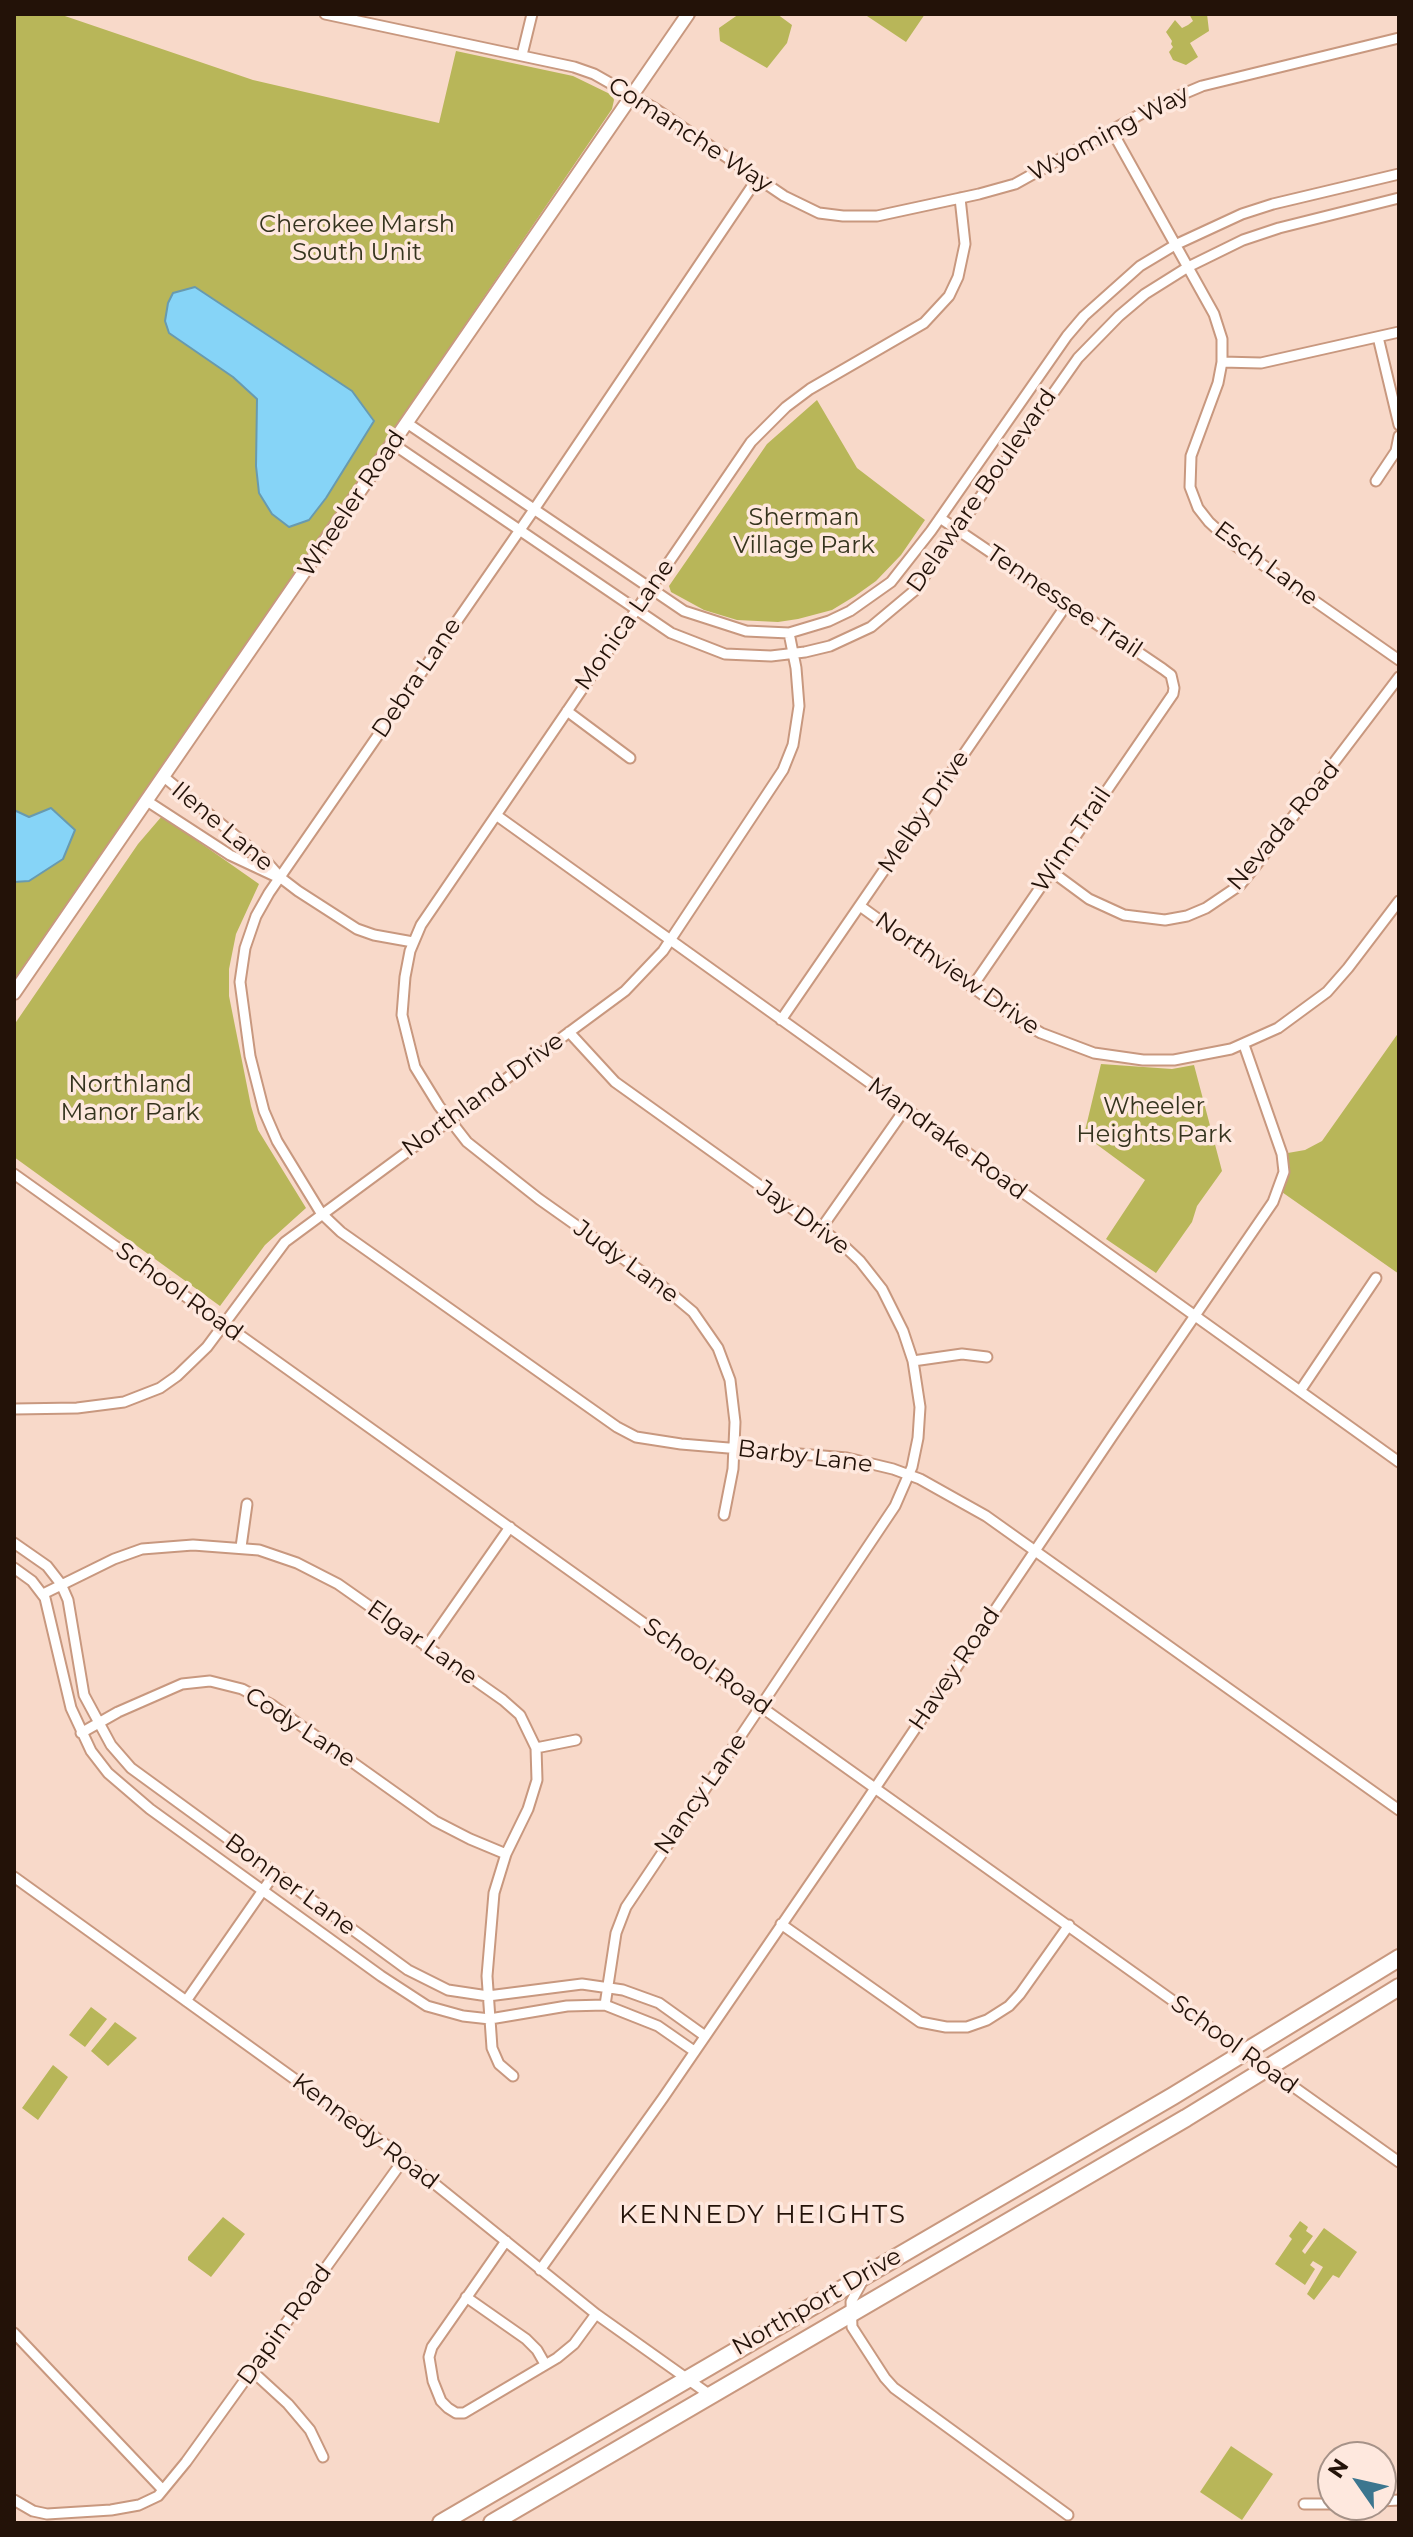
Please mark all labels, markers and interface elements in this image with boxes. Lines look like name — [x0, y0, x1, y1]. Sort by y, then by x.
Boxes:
street label: Comanche Way — [603, 71, 777, 199]
street label: Wyoming Way — [1024, 80, 1194, 188]
park label: Cherokee Marsh South Unit — [259, 211, 455, 267]
street label: Delaware Boulevard — [901, 384, 1063, 598]
street label: Wheeler Road — [292, 425, 412, 583]
park label: Sherman Village Park — [733, 504, 875, 560]
street label: Esch Lane — [1208, 516, 1324, 612]
street label: Tennessee Trail — [981, 539, 1147, 665]
street label: Monica Lane — [569, 554, 681, 696]
street label: Debra Lane — [366, 612, 468, 744]
street label: Melby Drive — [872, 745, 976, 879]
street label: Nevada Road — [1222, 755, 1346, 897]
street label: Ilene Lane — [165, 776, 279, 878]
street label: Winn Trail — [1026, 782, 1118, 898]
street label: Northview Drive — [869, 906, 1045, 1042]
street label: Northland Drive — [397, 1027, 569, 1163]
park label: Northland Manor Park — [60, 1071, 200, 1127]
street label: Mandrake Road — [862, 1072, 1032, 1206]
park label: Wheeler Heights Park — [1076, 1093, 1232, 1149]
street label: Jay Drive — [751, 1175, 855, 1261]
street label: Judy Lane — [568, 1214, 684, 1310]
street label: School Road — [110, 1236, 248, 1348]
street label: Barby Lane — [736, 1434, 874, 1480]
street label: Elgar Lane — [361, 1594, 483, 1692]
street label: Havey Road — [903, 1602, 1007, 1736]
street label: School Road — [637, 1612, 777, 1722]
street label: Cody Lane — [239, 1682, 361, 1774]
street label: Nancy Lane — [649, 1728, 753, 1860]
street label: Bonner Lane — [219, 1828, 361, 1942]
street label: School Road — [1165, 1989, 1303, 2101]
street label: Kennedy Road — [286, 2067, 444, 2197]
district label: KENNEDY HEIGHTS — [619, 2199, 907, 2231]
street label: Northport Drive — [727, 2242, 907, 2362]
street label: Dapin Road — [232, 2259, 338, 2391]
north arrow — [1317, 2441, 1397, 2521]
text: N — [1322, 2453, 1355, 2483]

